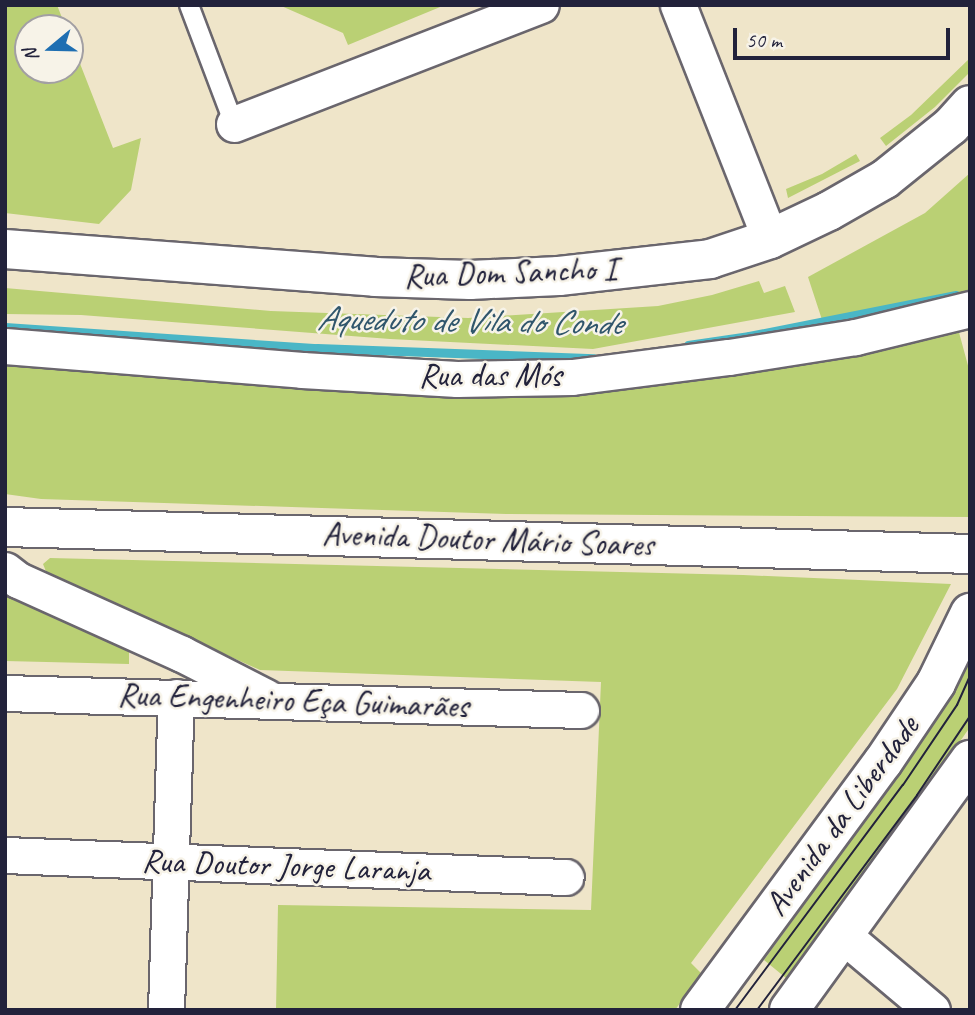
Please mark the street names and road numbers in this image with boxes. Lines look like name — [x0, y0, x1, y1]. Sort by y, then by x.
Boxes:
street label: Rua Dom Sancho I — [403, 250, 617, 296]
street label: Rua das Mós — [418, 356, 562, 396]
street label: Avenida Doutor Mário Soares — [323, 514, 653, 566]
street label: Rua Engenheiro Eça Guimarães — [118, 675, 468, 727]
street label: Avenida da Liberdade — [756, 709, 928, 923]
street label: Rua Doutor Jorge Laranja — [141, 841, 431, 891]

